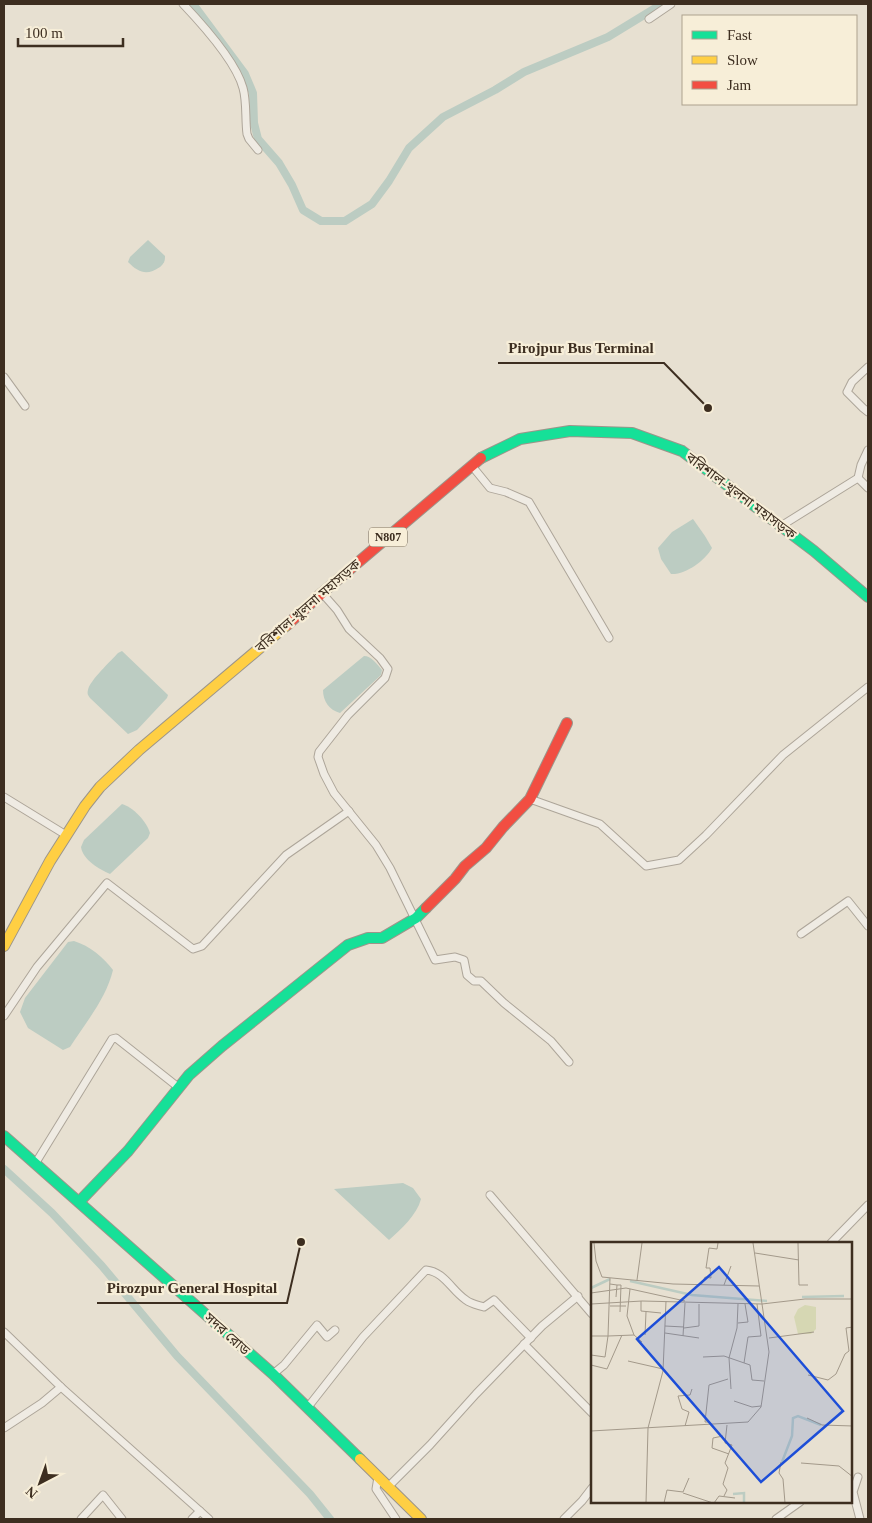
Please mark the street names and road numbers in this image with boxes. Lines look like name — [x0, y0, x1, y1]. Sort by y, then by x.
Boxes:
street label: বরিশাল-খুলনা মহাসড়ক — [682, 448, 800, 543]
road number: N807 — [369, 528, 407, 546]
street label: বরিশাল-খুলনা মহাসড়ক — [251, 555, 364, 657]
street label: সদর রোড — [201, 1309, 253, 1359]

